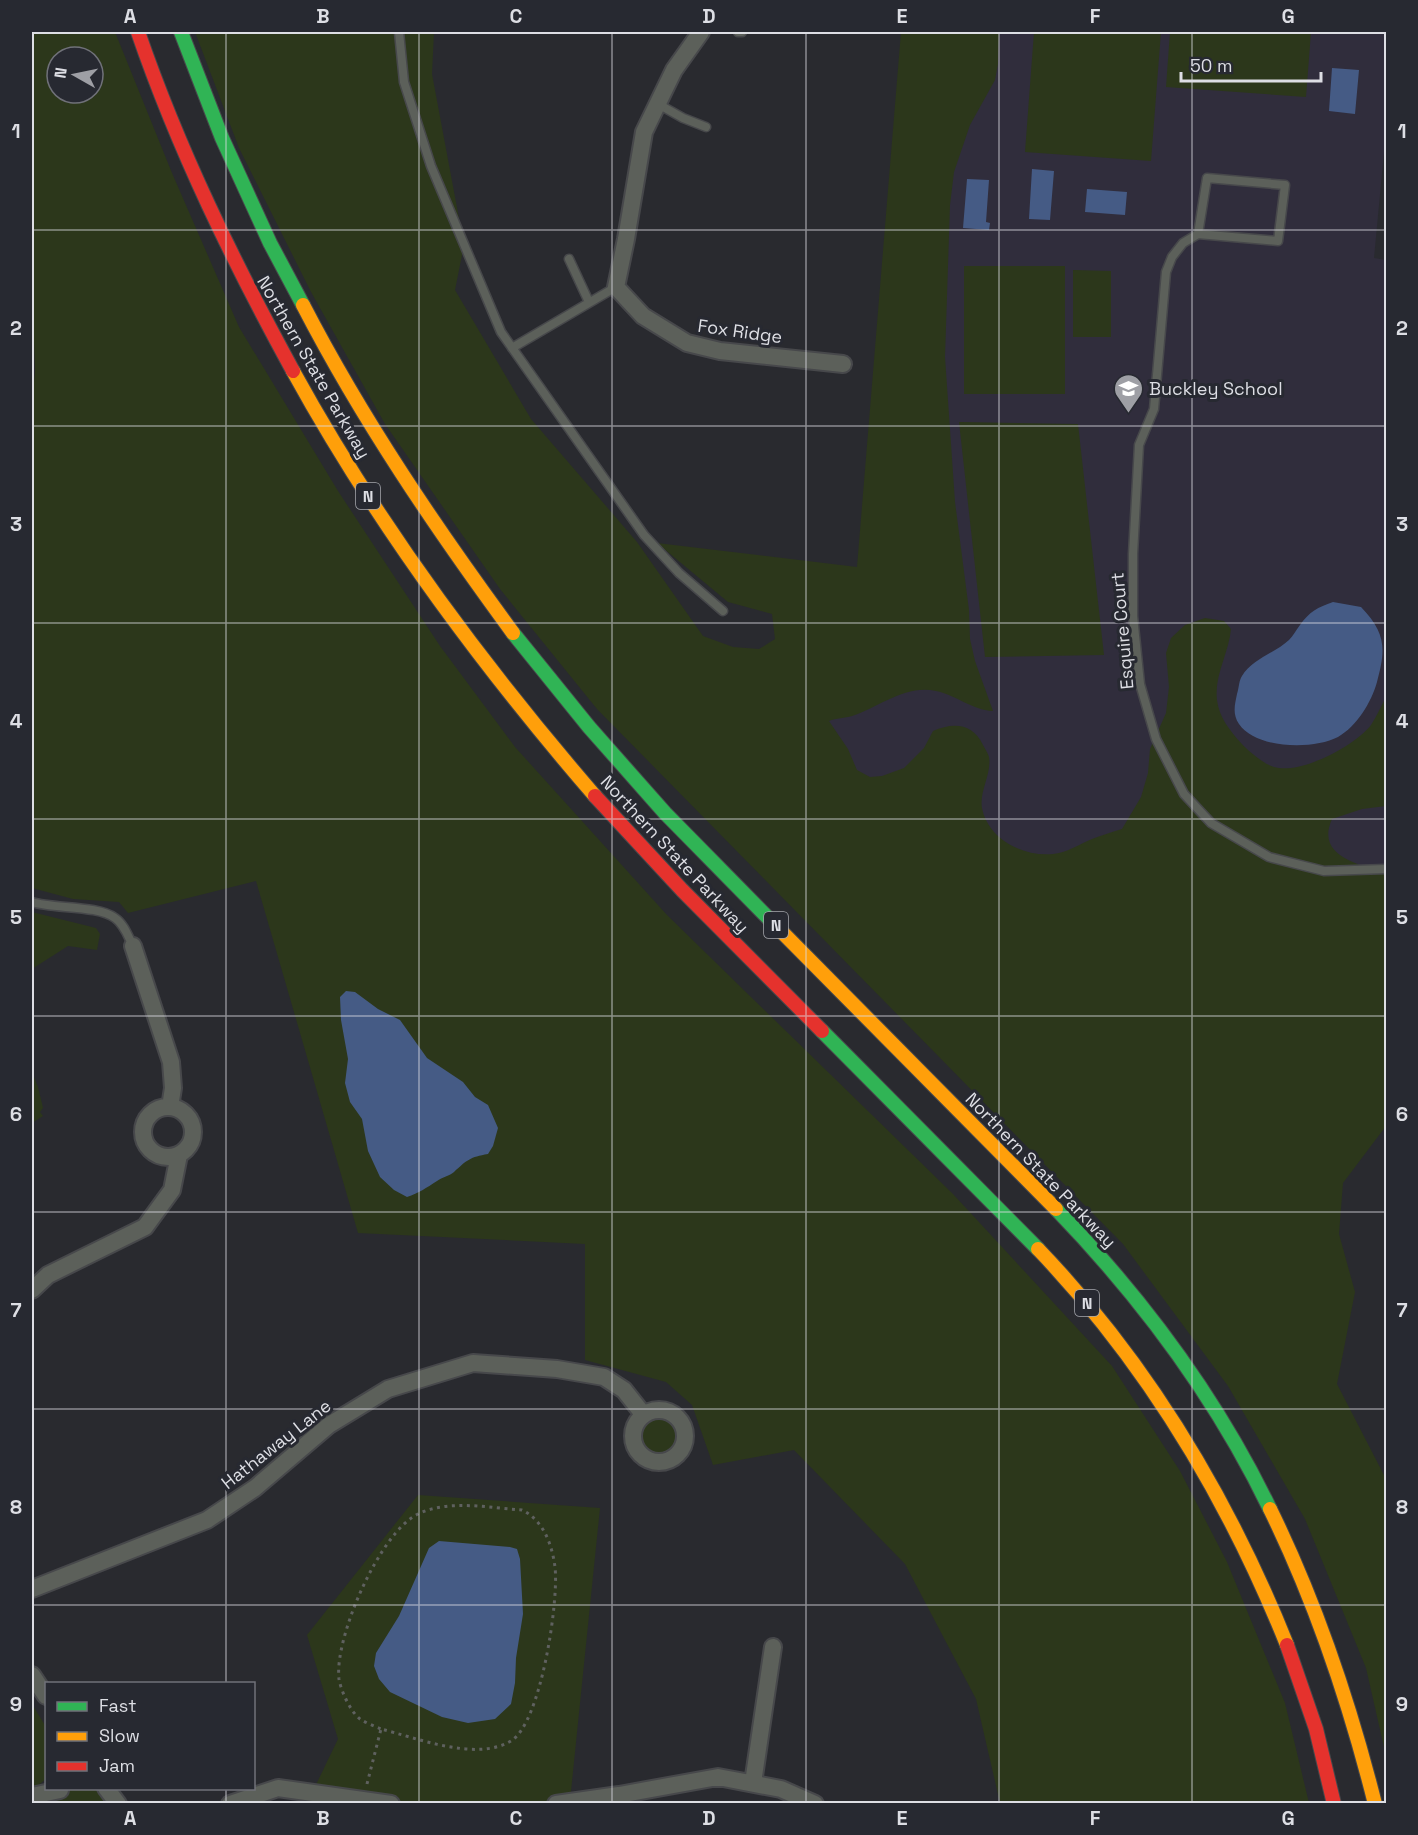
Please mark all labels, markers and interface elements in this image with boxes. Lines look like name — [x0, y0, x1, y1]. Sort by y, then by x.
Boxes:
text: A — [124, 3, 137, 29]
text: B — [316, 3, 330, 29]
text: C — [510, 3, 523, 29]
text: D — [702, 3, 716, 29]
text: E — [896, 3, 908, 29]
text: F — [1090, 3, 1101, 29]
text: G — [1281, 3, 1295, 29]
north arrow — [45, 45, 105, 105]
scale bar — [1181, 45, 1320, 83]
text: 50 m — [1190, 54, 1232, 77]
text: N — [49, 66, 72, 80]
text: 1 — [11, 118, 21, 144]
text: 1 — [1397, 118, 1407, 144]
street label: Northern State Parkway — [252, 271, 376, 463]
street label: Fox Ridge — [696, 314, 784, 348]
text: 2 — [10, 315, 22, 341]
text: 2 — [1396, 315, 1408, 341]
school or university icon: Buckley School — [1112, 372, 1144, 414]
place label: Buckley School — [1149, 377, 1283, 400]
road number: N — [356, 483, 380, 509]
text: 3 — [10, 511, 22, 537]
text: 3 — [1396, 511, 1408, 537]
street label: Esquire Court — [1105, 572, 1139, 690]
text: 4 — [10, 708, 23, 734]
text: 4 — [1396, 708, 1409, 734]
street label: Northern State Parkway — [596, 770, 754, 938]
text: 5 — [10, 904, 22, 930]
text: 5 — [1396, 904, 1408, 930]
road number: N — [764, 912, 788, 938]
street label: Northern State Parkway — [961, 1087, 1121, 1253]
text: 6 — [10, 1101, 22, 1127]
text: 6 — [1396, 1101, 1408, 1127]
road number: N — [1075, 1290, 1099, 1316]
text: 7 — [10, 1297, 22, 1323]
text: 7 — [1396, 1297, 1408, 1323]
street label: Hathaway Lane — [217, 1394, 335, 1494]
text: 8 — [10, 1494, 22, 1520]
text: 8 — [1396, 1494, 1408, 1520]
legend — [45, 1682, 255, 1790]
text: 9 — [10, 1691, 22, 1717]
text: 9 — [1396, 1691, 1408, 1717]
text: Fast — [99, 1694, 136, 1717]
text: Slow — [99, 1724, 140, 1747]
text: Jam — [99, 1754, 135, 1777]
text: A — [124, 1805, 137, 1831]
text: B — [316, 1805, 330, 1831]
text: C — [510, 1805, 523, 1831]
text: D — [702, 1805, 716, 1831]
text: E — [896, 1805, 908, 1831]
text: F — [1090, 1805, 1101, 1831]
text: G — [1281, 1805, 1295, 1831]

